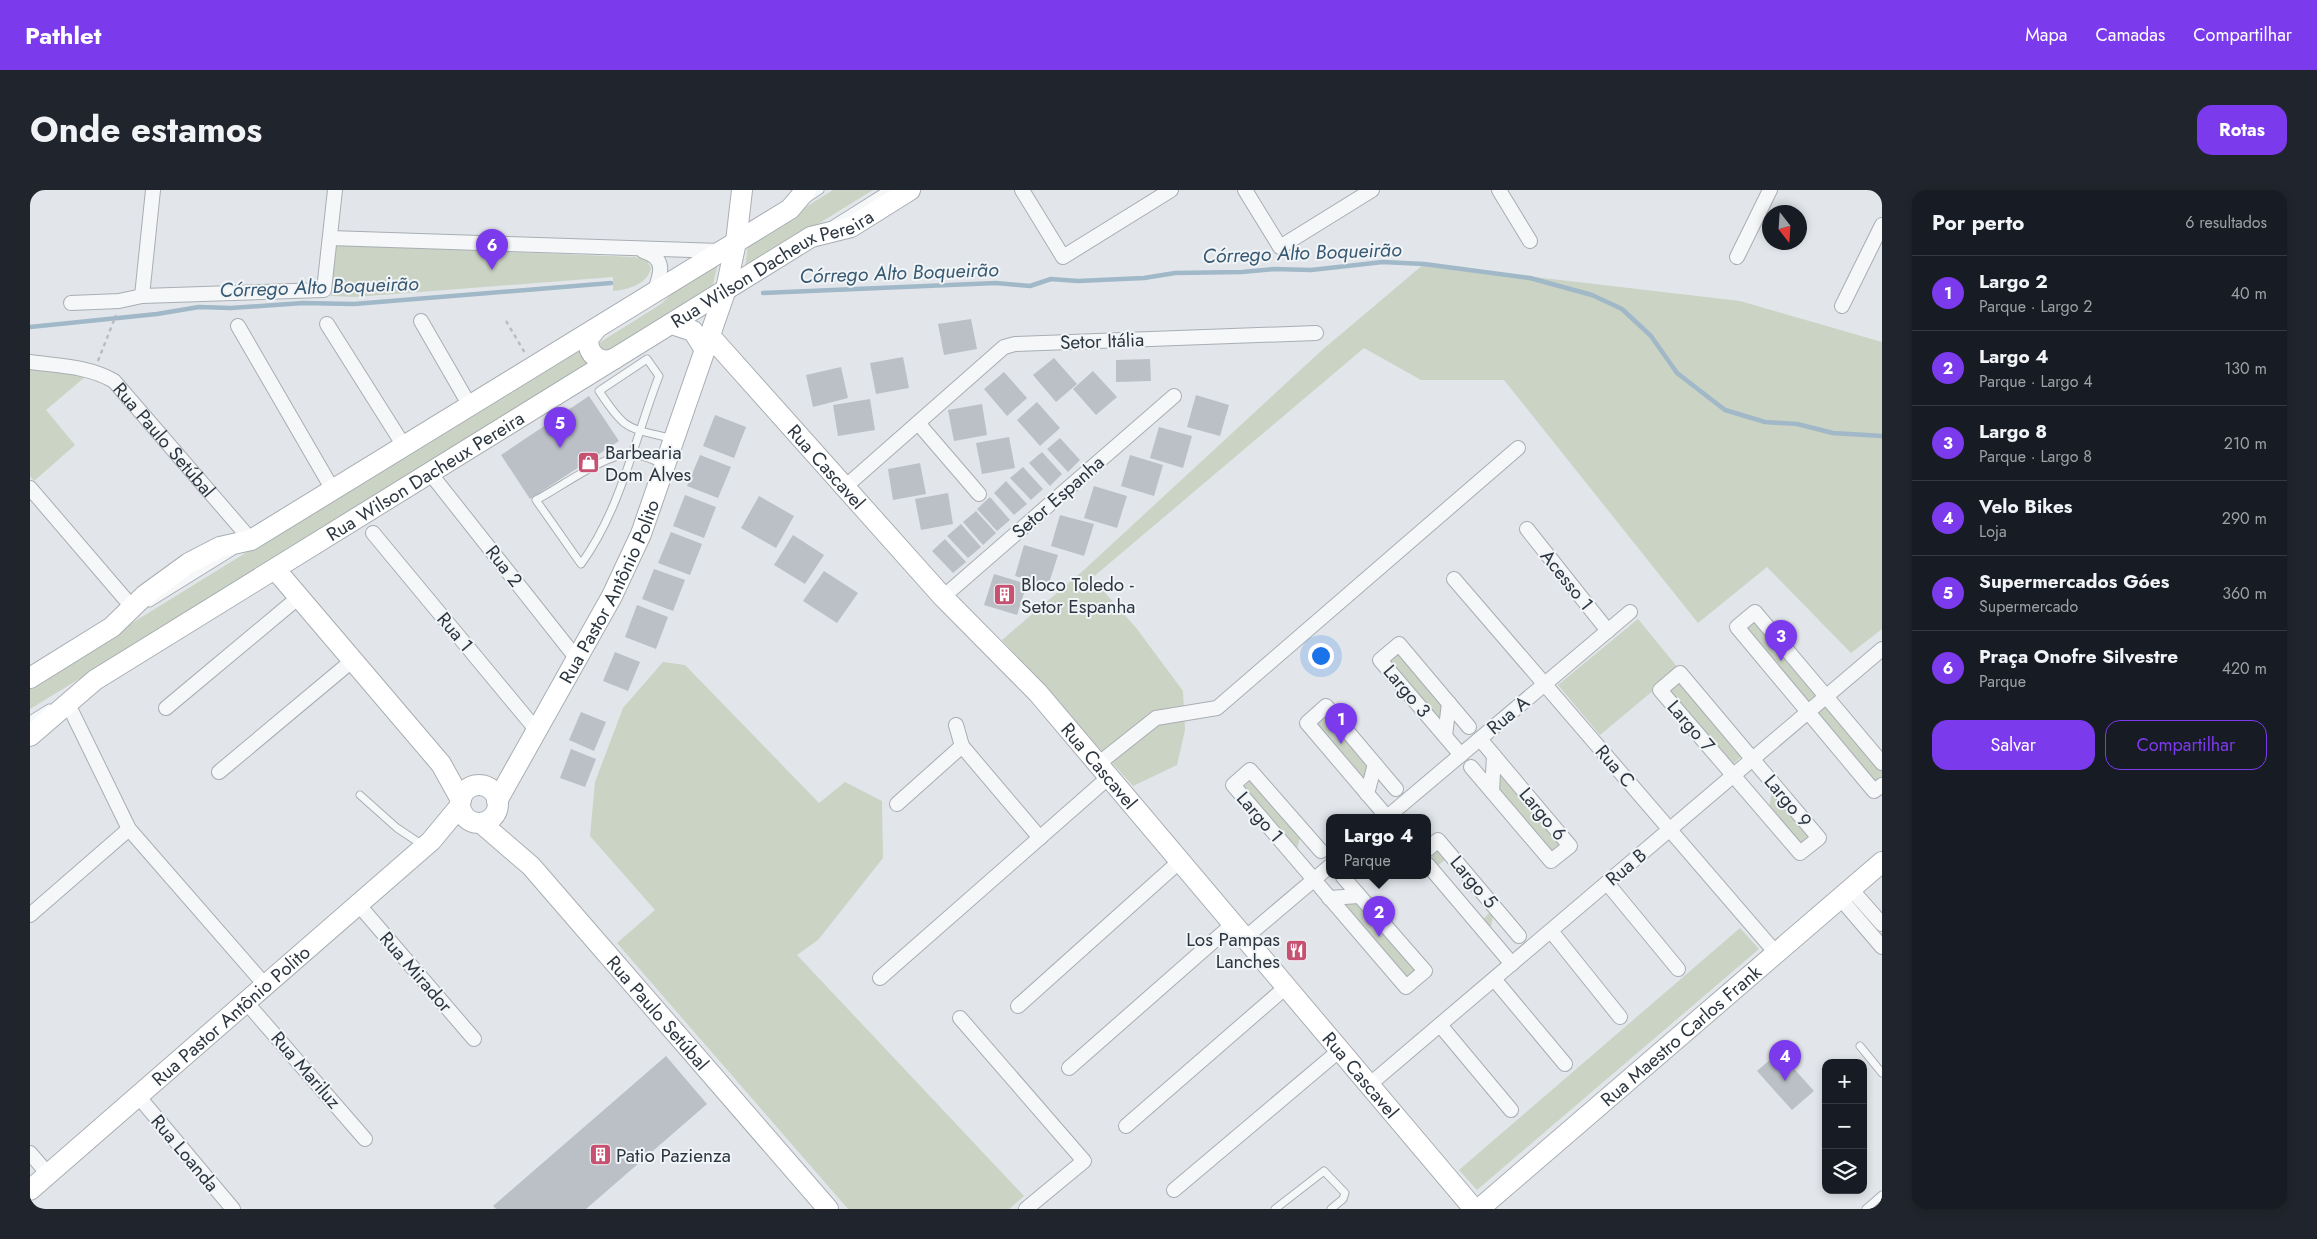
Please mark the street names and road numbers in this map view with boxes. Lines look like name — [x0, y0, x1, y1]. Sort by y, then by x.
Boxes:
street label: Rua Wilson Dacheux Pereira — [665, 203, 879, 334]
street label: Setor Itália — [1059, 326, 1145, 356]
street label: Rua Paulo Setúbal — [107, 376, 222, 503]
street label: Rua Wilson Dacheux Pereira — [321, 404, 529, 547]
street label: Rua Cascavel — [781, 418, 872, 515]
street label: Setor Espanha — [1006, 449, 1110, 545]
street label: Rua Pastor Antônio Polito — [552, 496, 665, 688]
street label: Rua 2 — [479, 539, 529, 593]
street label: Acesso 1 — [1534, 544, 1600, 616]
street label: Rua 1 — [431, 606, 479, 658]
street label: Largo 3 — [1377, 659, 1437, 723]
street label: Rua A — [1481, 689, 1535, 741]
street label: Largo 7 — [1661, 694, 1721, 758]
street label: Rua Cascavel — [1055, 717, 1144, 815]
street label: Rua C — [1589, 739, 1641, 793]
street label: Largo 9 — [1758, 769, 1818, 833]
street label: Largo 6 — [1513, 782, 1573, 846]
street label: Largo 1 — [1230, 786, 1290, 848]
street label: Rua B — [1600, 842, 1652, 892]
street label: Largo 5 — [1444, 850, 1504, 914]
street label: Rua Mirador — [373, 926, 459, 1019]
street label: Rua Pastor Antônio Polito — [146, 939, 316, 1092]
street label: Rua Paulo Setúbal — [601, 949, 715, 1076]
street label: Rua Maestro Carlos Frank — [1594, 958, 1767, 1112]
street label: Rua Mariluz — [265, 1025, 347, 1115]
street label: Rua Cascavel — [1316, 1026, 1405, 1124]
street label: Rua Loanda — [145, 1109, 225, 1197]

